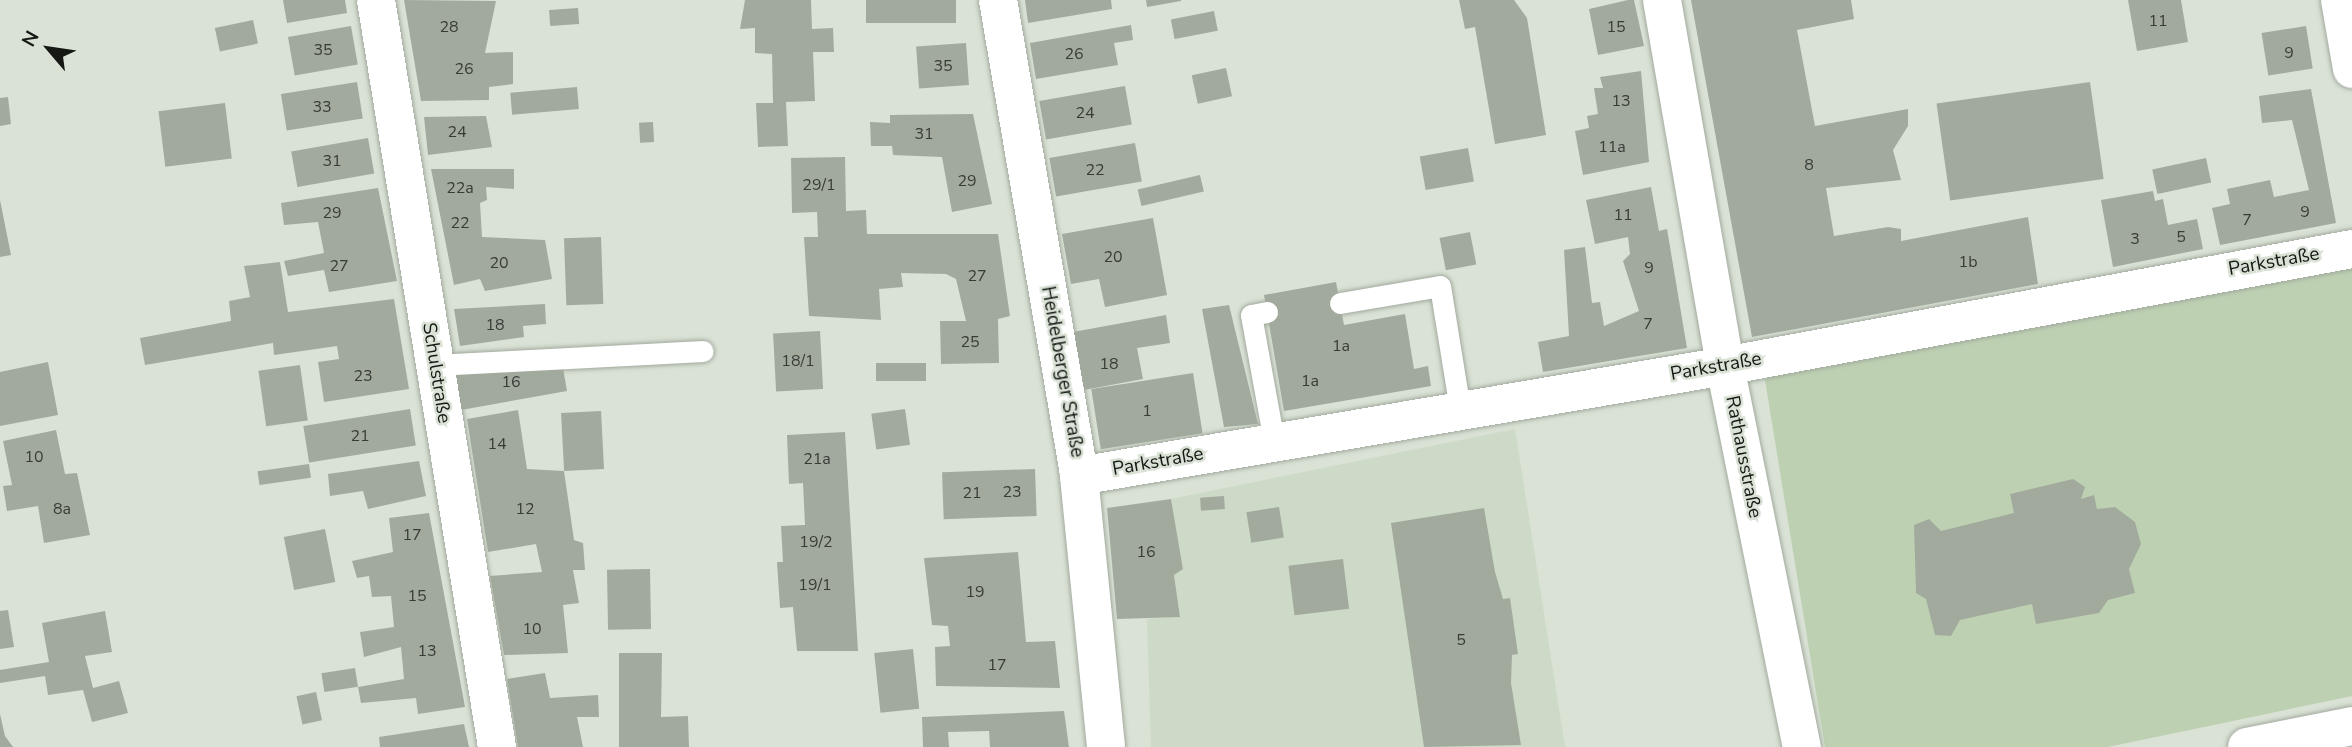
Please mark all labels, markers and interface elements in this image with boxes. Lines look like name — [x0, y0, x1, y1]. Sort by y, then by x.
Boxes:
house number: 11 — [2148, 11, 2168, 31]
north arrow — [14, 14, 84, 84]
house number: 28 — [439, 17, 459, 37]
house number: 15 — [1606, 17, 1626, 37]
text: N — [16, 26, 45, 51]
house number: 35 — [313, 40, 333, 60]
house number: 9 — [2284, 43, 2294, 63]
house number: 26 — [1064, 44, 1084, 64]
house number: 35 — [933, 56, 953, 76]
house number: 26 — [454, 59, 474, 79]
house number: 13 — [1611, 91, 1631, 111]
house number: 33 — [312, 97, 332, 117]
house number: 24 — [1075, 103, 1095, 123]
house number: 24 — [447, 122, 467, 142]
house number: 31 — [914, 124, 934, 144]
house number: 11a — [1598, 137, 1626, 157]
house number: 31 — [322, 151, 342, 171]
house number: 8 — [1804, 155, 1814, 175]
house number: 22 — [1085, 160, 1105, 180]
house number: 29 — [957, 171, 977, 191]
house number: 29/1 — [802, 175, 836, 195]
house number: 22a — [446, 178, 474, 198]
house number: 9 — [2300, 202, 2310, 222]
house number: 29 — [322, 203, 342, 223]
house number: 11 — [1613, 205, 1633, 225]
house number: 7 — [2242, 210, 2252, 230]
house number: 22 — [450, 213, 470, 233]
house number: 5 — [2176, 227, 2186, 247]
house number: 3 — [2130, 229, 2140, 249]
street label: Parkstraße — [2227, 243, 2321, 281]
house number: 20 — [1103, 247, 1123, 267]
house number: 1b — [1959, 252, 1977, 272]
house number: 20 — [489, 253, 509, 273]
house number: 27 — [329, 256, 349, 276]
house number: 9 — [1644, 258, 1654, 278]
house number: 27 — [967, 266, 987, 286]
street label: Heidelberger Straße — [1036, 285, 1088, 459]
house number: 7 — [1643, 314, 1653, 334]
house number: 18 — [485, 315, 505, 335]
street label: Schulstraße — [417, 321, 455, 425]
house number: 25 — [960, 332, 980, 352]
house number: 1a — [1332, 336, 1350, 356]
street label: Parkstraße — [1669, 348, 1763, 386]
house number: 18/1 — [781, 351, 815, 371]
house number: 18 — [1099, 354, 1119, 374]
house number: 23 — [353, 366, 373, 386]
house number: 1a — [1301, 371, 1319, 391]
house number: 16 — [501, 372, 521, 392]
street label: Rathausstraße — [1720, 394, 1766, 520]
house number: 1 — [1142, 401, 1152, 421]
house number: 21 — [350, 426, 370, 446]
house number: 14 — [487, 434, 507, 454]
street label: Parkstraße — [1111, 443, 1205, 481]
house number: 10 — [24, 447, 44, 467]
house number: 21a — [803, 449, 831, 469]
house number: 23 — [1002, 482, 1022, 502]
house number: 21 — [962, 483, 982, 503]
house number: 8a — [53, 499, 71, 519]
house number: 12 — [515, 499, 535, 519]
house number: 17 — [402, 525, 422, 545]
house number: 19/2 — [799, 532, 833, 552]
house number: 16 — [1136, 542, 1156, 562]
house number: 19/1 — [798, 575, 832, 595]
house number: 19 — [965, 582, 985, 602]
house number: 15 — [407, 586, 427, 606]
house number: 10 — [522, 619, 542, 639]
house number: 5 — [1456, 630, 1466, 650]
house number: 13 — [417, 641, 437, 661]
house number: 17 — [987, 655, 1007, 675]

